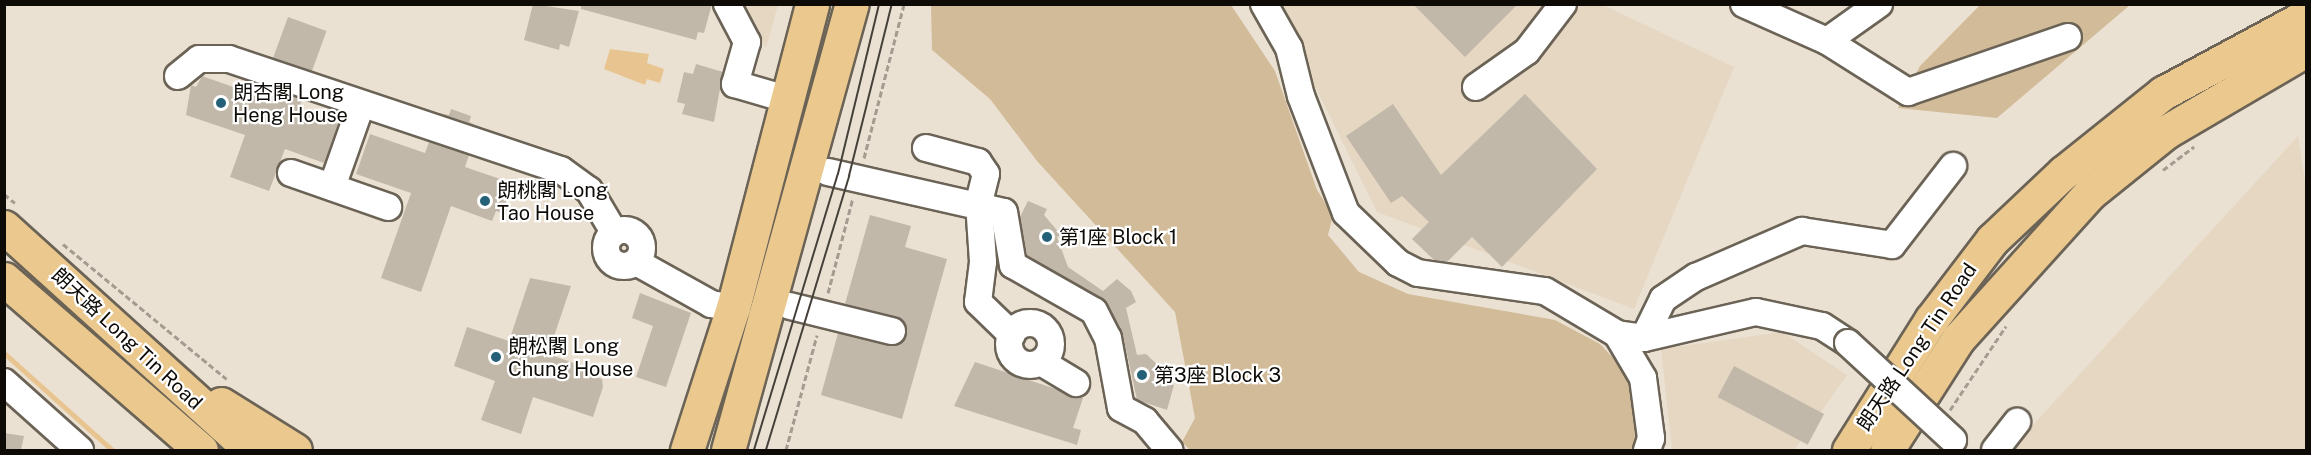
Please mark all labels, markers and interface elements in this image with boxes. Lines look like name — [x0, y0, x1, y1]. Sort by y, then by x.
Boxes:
place label: 朗杏閣 Long Heng House — [233, 80, 348, 127]
marker: 朗杏閣 Long Heng House — [214, 96, 228, 110]
place label: 朗桃閣 Long Tao House — [497, 178, 608, 225]
marker: 朗桃閣 Long Tao House — [478, 194, 492, 208]
place label: 第1座 Block 1 — [1059, 225, 1177, 249]
marker: 第1座 Block 1 — [1040, 230, 1054, 244]
street label: 朗天路 Long Tin Road — [1852, 259, 1982, 435]
street label: 朗天路 Long Tin Road — [47, 263, 207, 415]
place label: 朗松閣 Long Chung House — [508, 334, 633, 381]
marker: 朗松閣 Long Chung House — [489, 350, 503, 364]
place label: 第3座 Block 3 — [1154, 363, 1281, 387]
marker: 第3座 Block 3 — [1135, 368, 1149, 382]

